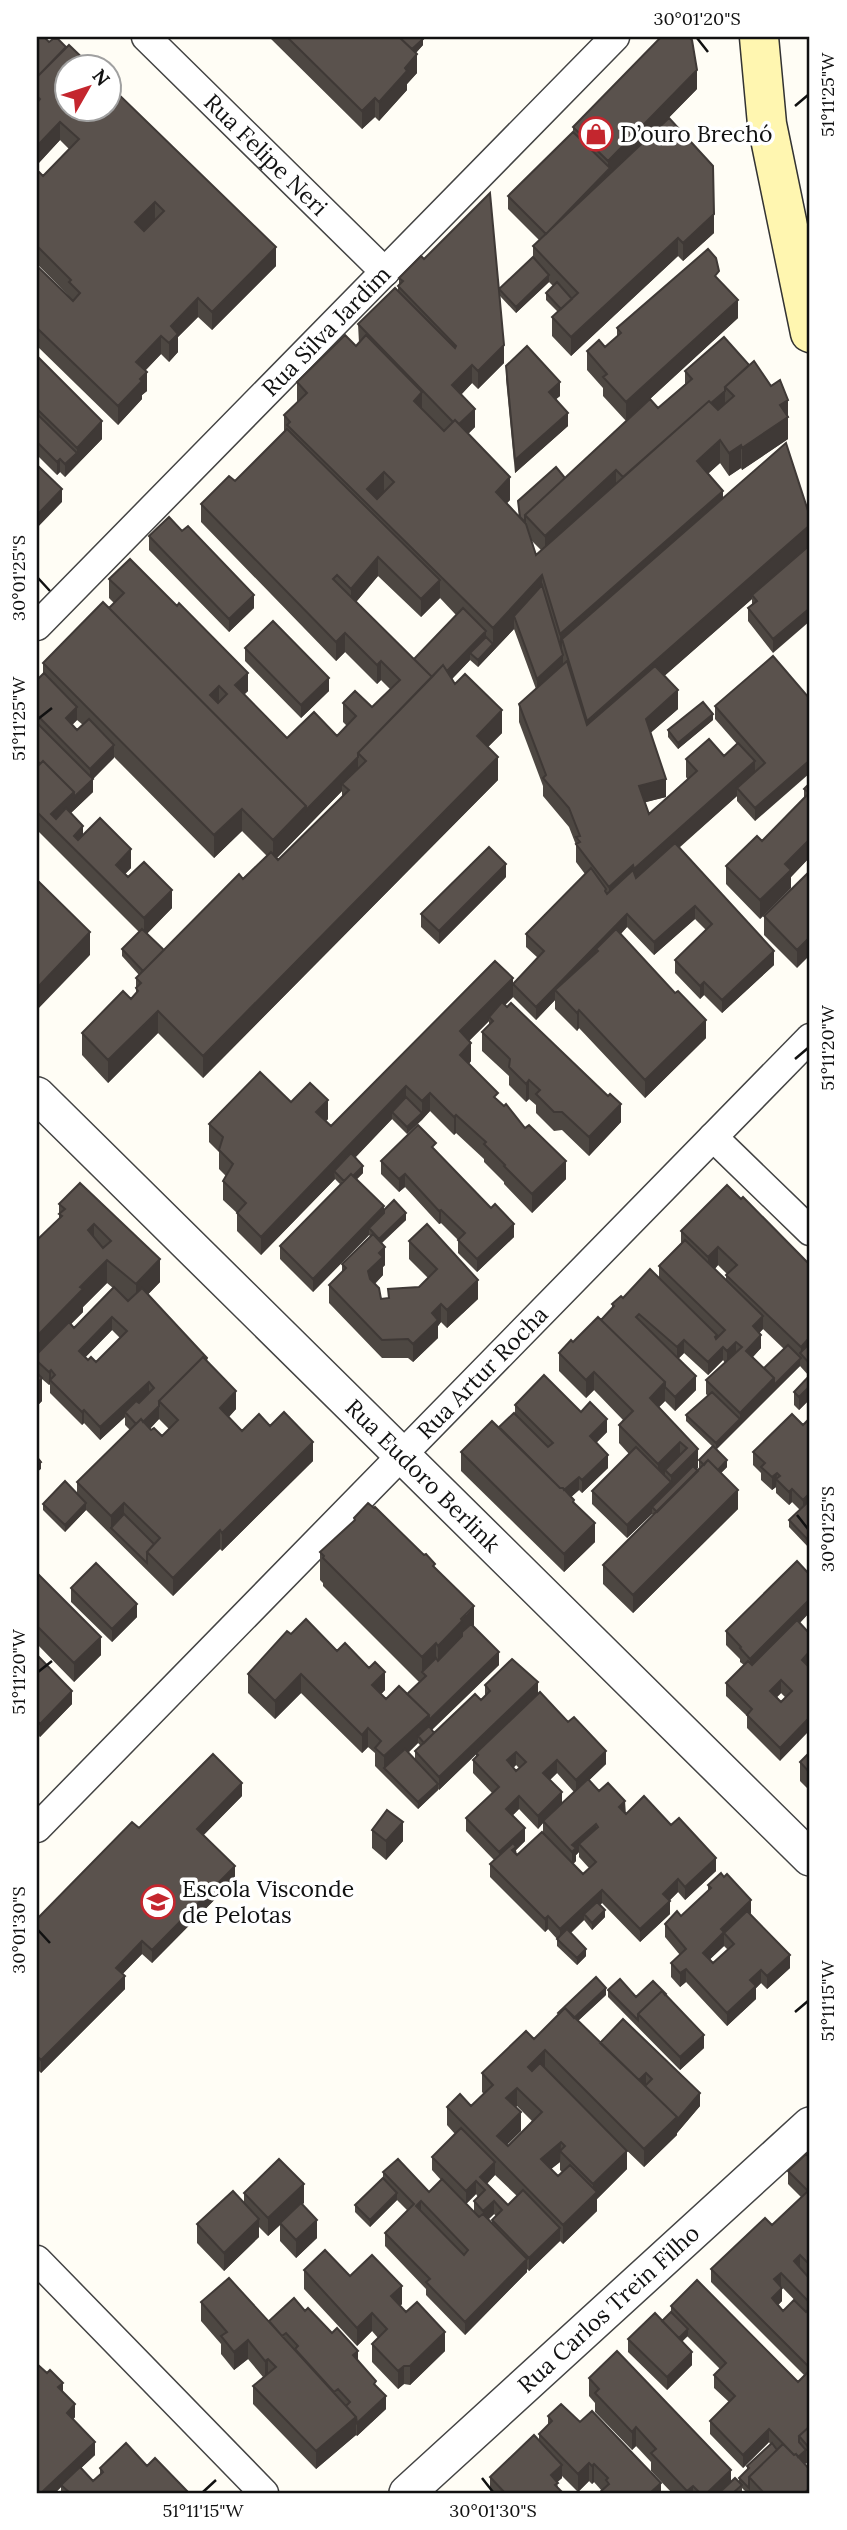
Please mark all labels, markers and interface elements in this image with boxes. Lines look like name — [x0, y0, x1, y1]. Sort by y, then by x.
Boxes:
text: 30°01'20"S — [653, 7, 741, 30]
north arrow — [52, 52, 122, 122]
text: 51°11'25"W — [816, 52, 839, 137]
text: N — [87, 64, 115, 91]
street label: Rua Felipe Neri — [198, 87, 334, 222]
shop icon: D’ouro Brechó — [577, 115, 615, 153]
place label: D’ouro Brechó — [620, 119, 773, 148]
street label: Rua Silva Jardim — [255, 259, 396, 402]
text: 30°01'25"S — [7, 535, 30, 621]
text: 51°11'25"W — [7, 676, 30, 761]
text: 51°11'20"W — [816, 1004, 839, 1091]
street label: Rua Artur Rocha — [411, 1300, 554, 1445]
street label: Rua Eudoro Berlink — [340, 1393, 507, 1559]
text: 30°01'25"S — [816, 1486, 839, 1572]
text: 51°11'20"W — [7, 1628, 30, 1715]
place label: Escola Visconde de Pelotas — [182, 1874, 354, 1929]
school or university icon: Escola Visconde de Pelotas — [139, 1883, 177, 1921]
text: 30°01'30"S — [7, 1886, 30, 1974]
text: 51°11'15"W — [816, 1959, 839, 2042]
street label: Rua Carlos Trein Filho — [511, 2218, 705, 2399]
text: 51°11'15"W — [163, 2499, 245, 2522]
text: 30°01'30"S — [449, 2499, 537, 2522]

